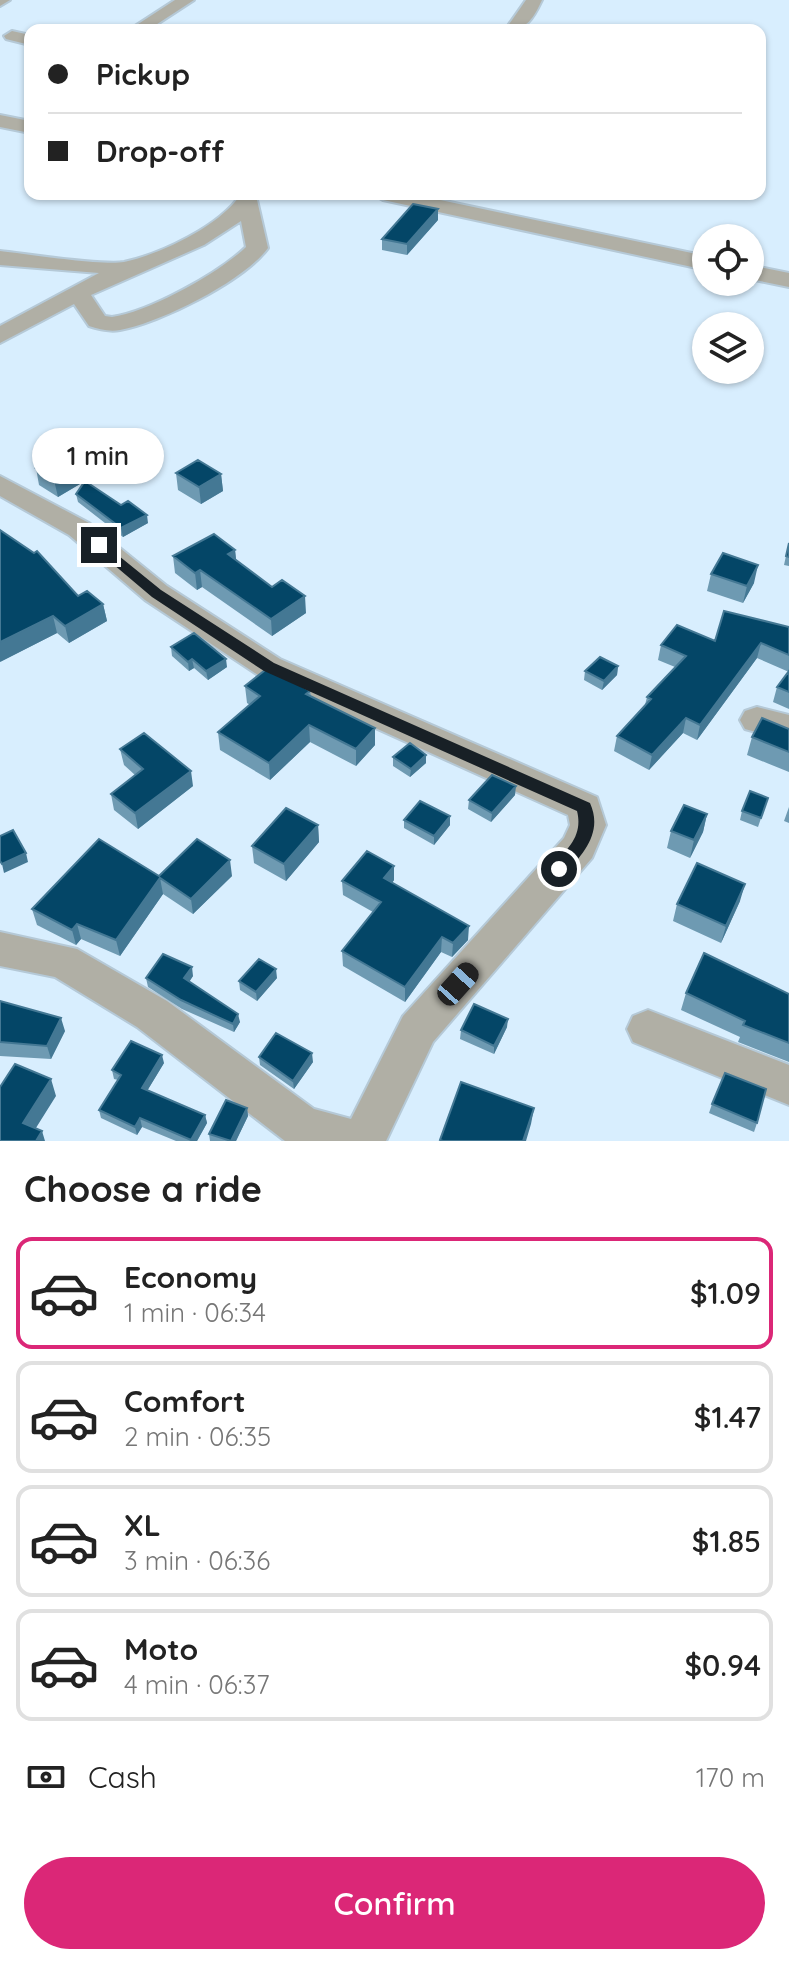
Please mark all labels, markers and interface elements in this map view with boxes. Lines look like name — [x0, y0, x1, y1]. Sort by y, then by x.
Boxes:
text: Pickup — [96, 55, 190, 93]
text: Drop-off — [96, 132, 224, 170]
map controls — [692, 224, 764, 384]
button: locate — [692, 224, 764, 296]
button: layers — [692, 312, 764, 384]
callout: 1 min — [33, 429, 165, 485]
text: 1 min — [67, 439, 129, 472]
route end — [81, 527, 117, 563]
route start — [541, 851, 577, 887]
car — [433, 958, 483, 1010]
text: Choose a ride — [24, 1166, 262, 1211]
icon: car — [28, 1257, 100, 1329]
text: Economy — [124, 1258, 257, 1296]
text: $1.09 — [690, 1274, 761, 1312]
text: 1 min · 06:34 — [124, 1296, 266, 1329]
icon: car — [28, 1381, 100, 1453]
text: Comfort — [124, 1382, 245, 1420]
text: $1.47 — [694, 1398, 761, 1436]
text: 2 min · 06:35 — [124, 1420, 271, 1453]
icon: car — [28, 1505, 100, 1577]
text: XL — [124, 1506, 161, 1544]
text: $1.85 — [692, 1522, 761, 1560]
text: 3 min · 06:36 — [124, 1544, 270, 1577]
icon: car — [28, 1629, 100, 1701]
text: Moto — [124, 1630, 198, 1668]
text: $0.94 — [684, 1646, 761, 1684]
text: 4 min · 06:37 — [124, 1668, 270, 1701]
icon: cash — [24, 1755, 68, 1799]
text: Cash — [88, 1758, 157, 1796]
text: 170 m — [696, 1761, 765, 1794]
button: Confirm — [24, 1857, 765, 1949]

